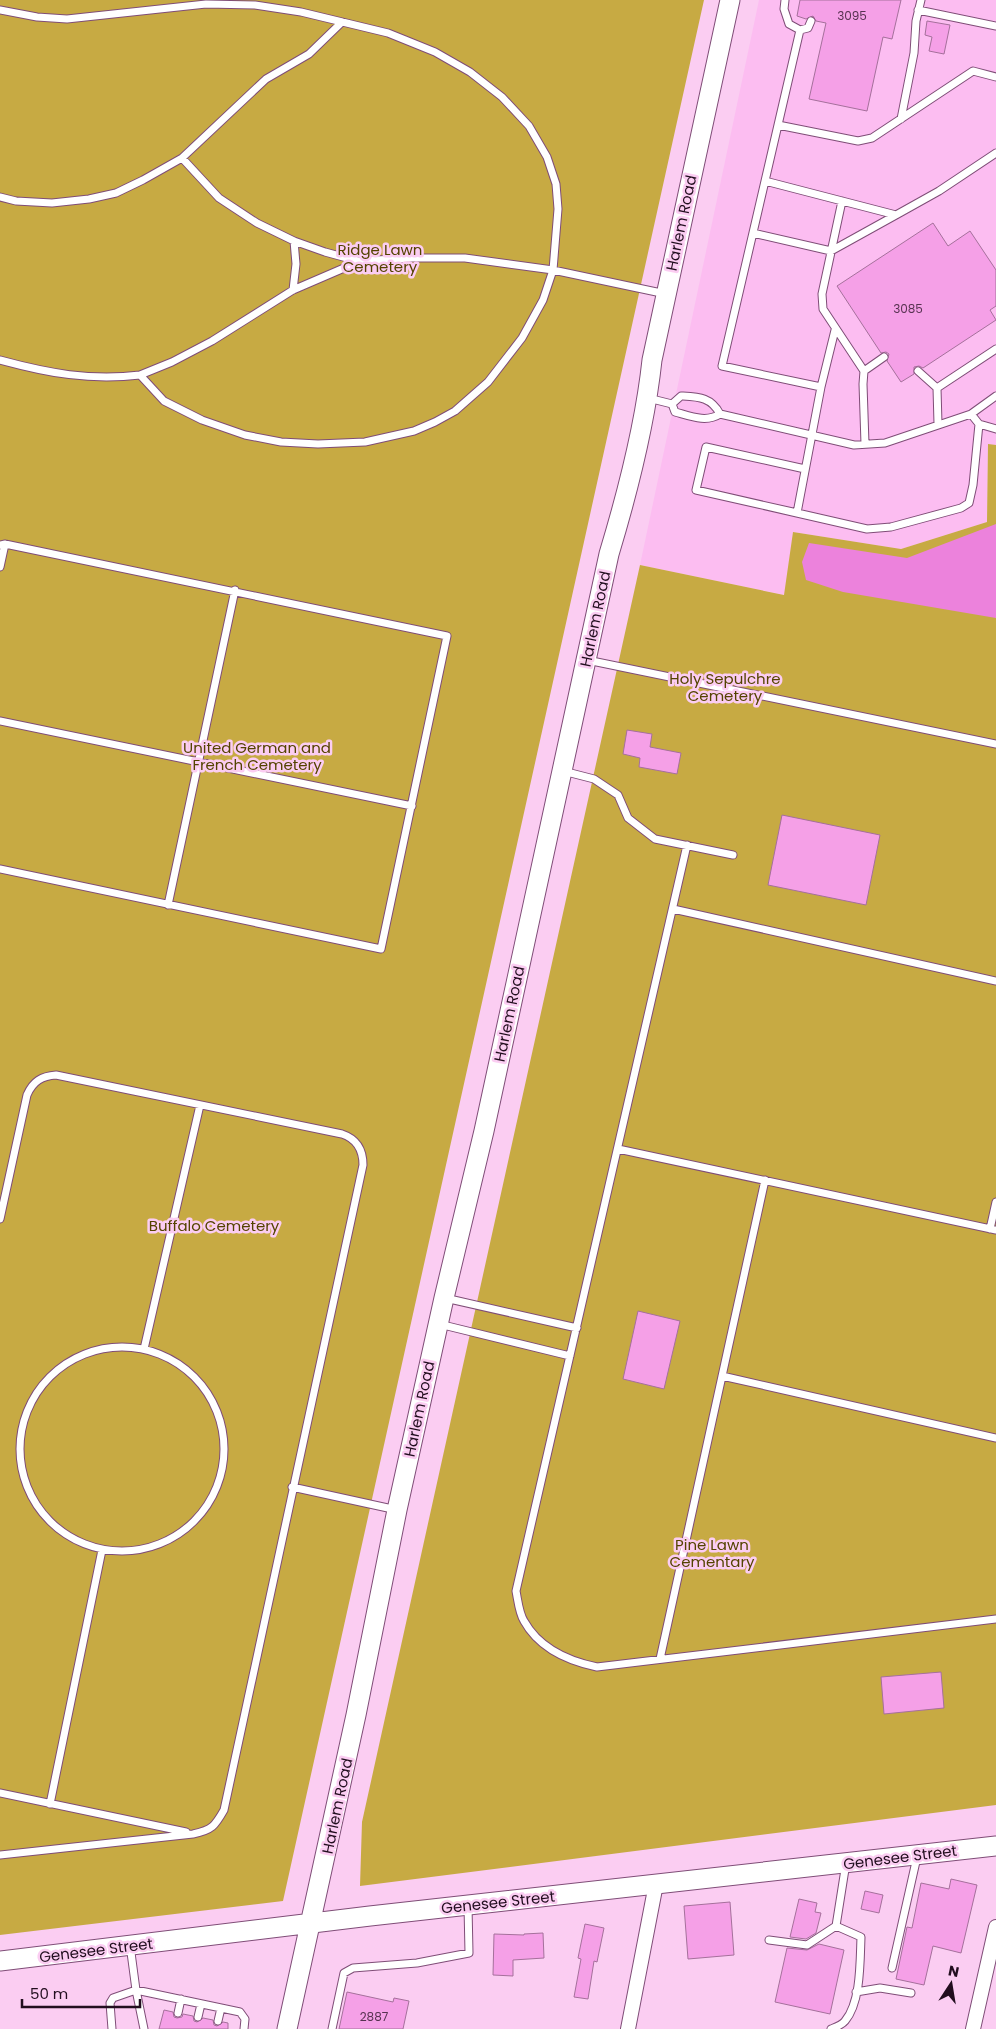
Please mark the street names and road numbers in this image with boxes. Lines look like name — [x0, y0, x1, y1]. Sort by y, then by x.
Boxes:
street label: Harlem Road — [661, 173, 701, 273]
street label: Harlem Road — [575, 569, 615, 669]
street label: Harlem Road — [489, 964, 529, 1064]
street label: Harlem Road — [399, 1359, 439, 1459]
street label: Harlem Road — [317, 1756, 357, 1856]
street label: Genesee Street — [842, 1840, 958, 1874]
street label: Genesee Street — [440, 1886, 556, 1918]
street label: Genesee Street — [38, 1933, 154, 1967]

